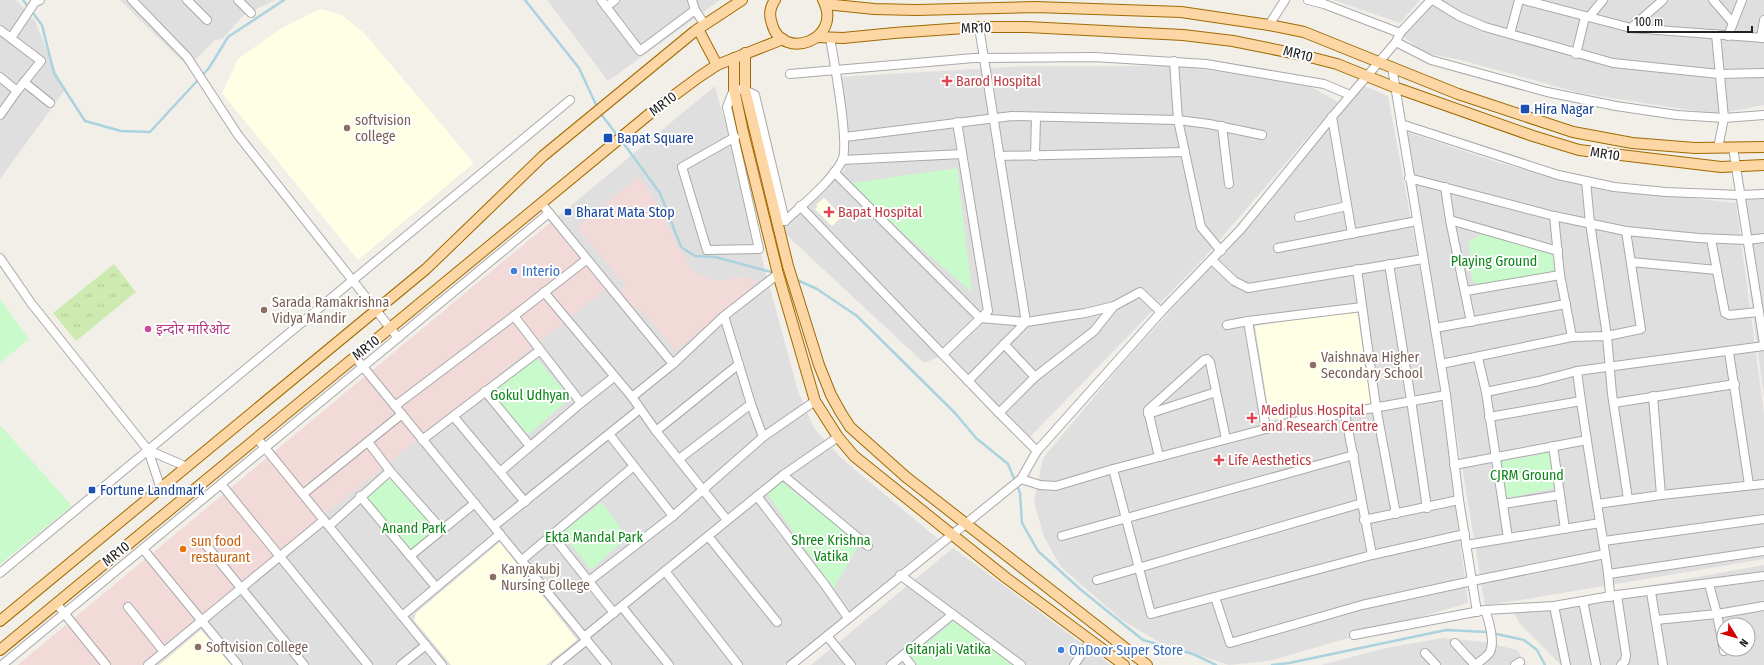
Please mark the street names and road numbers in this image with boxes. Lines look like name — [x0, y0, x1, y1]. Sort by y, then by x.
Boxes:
street label: MR10 — [961, 19, 991, 37]
street label: MR10 — [1281, 42, 1315, 66]
street label: MR10 — [646, 88, 680, 120]
street label: MR10 — [1589, 143, 1621, 165]
street label: MR10 — [349, 332, 383, 364]
street label: MR10 — [99, 538, 133, 570]

